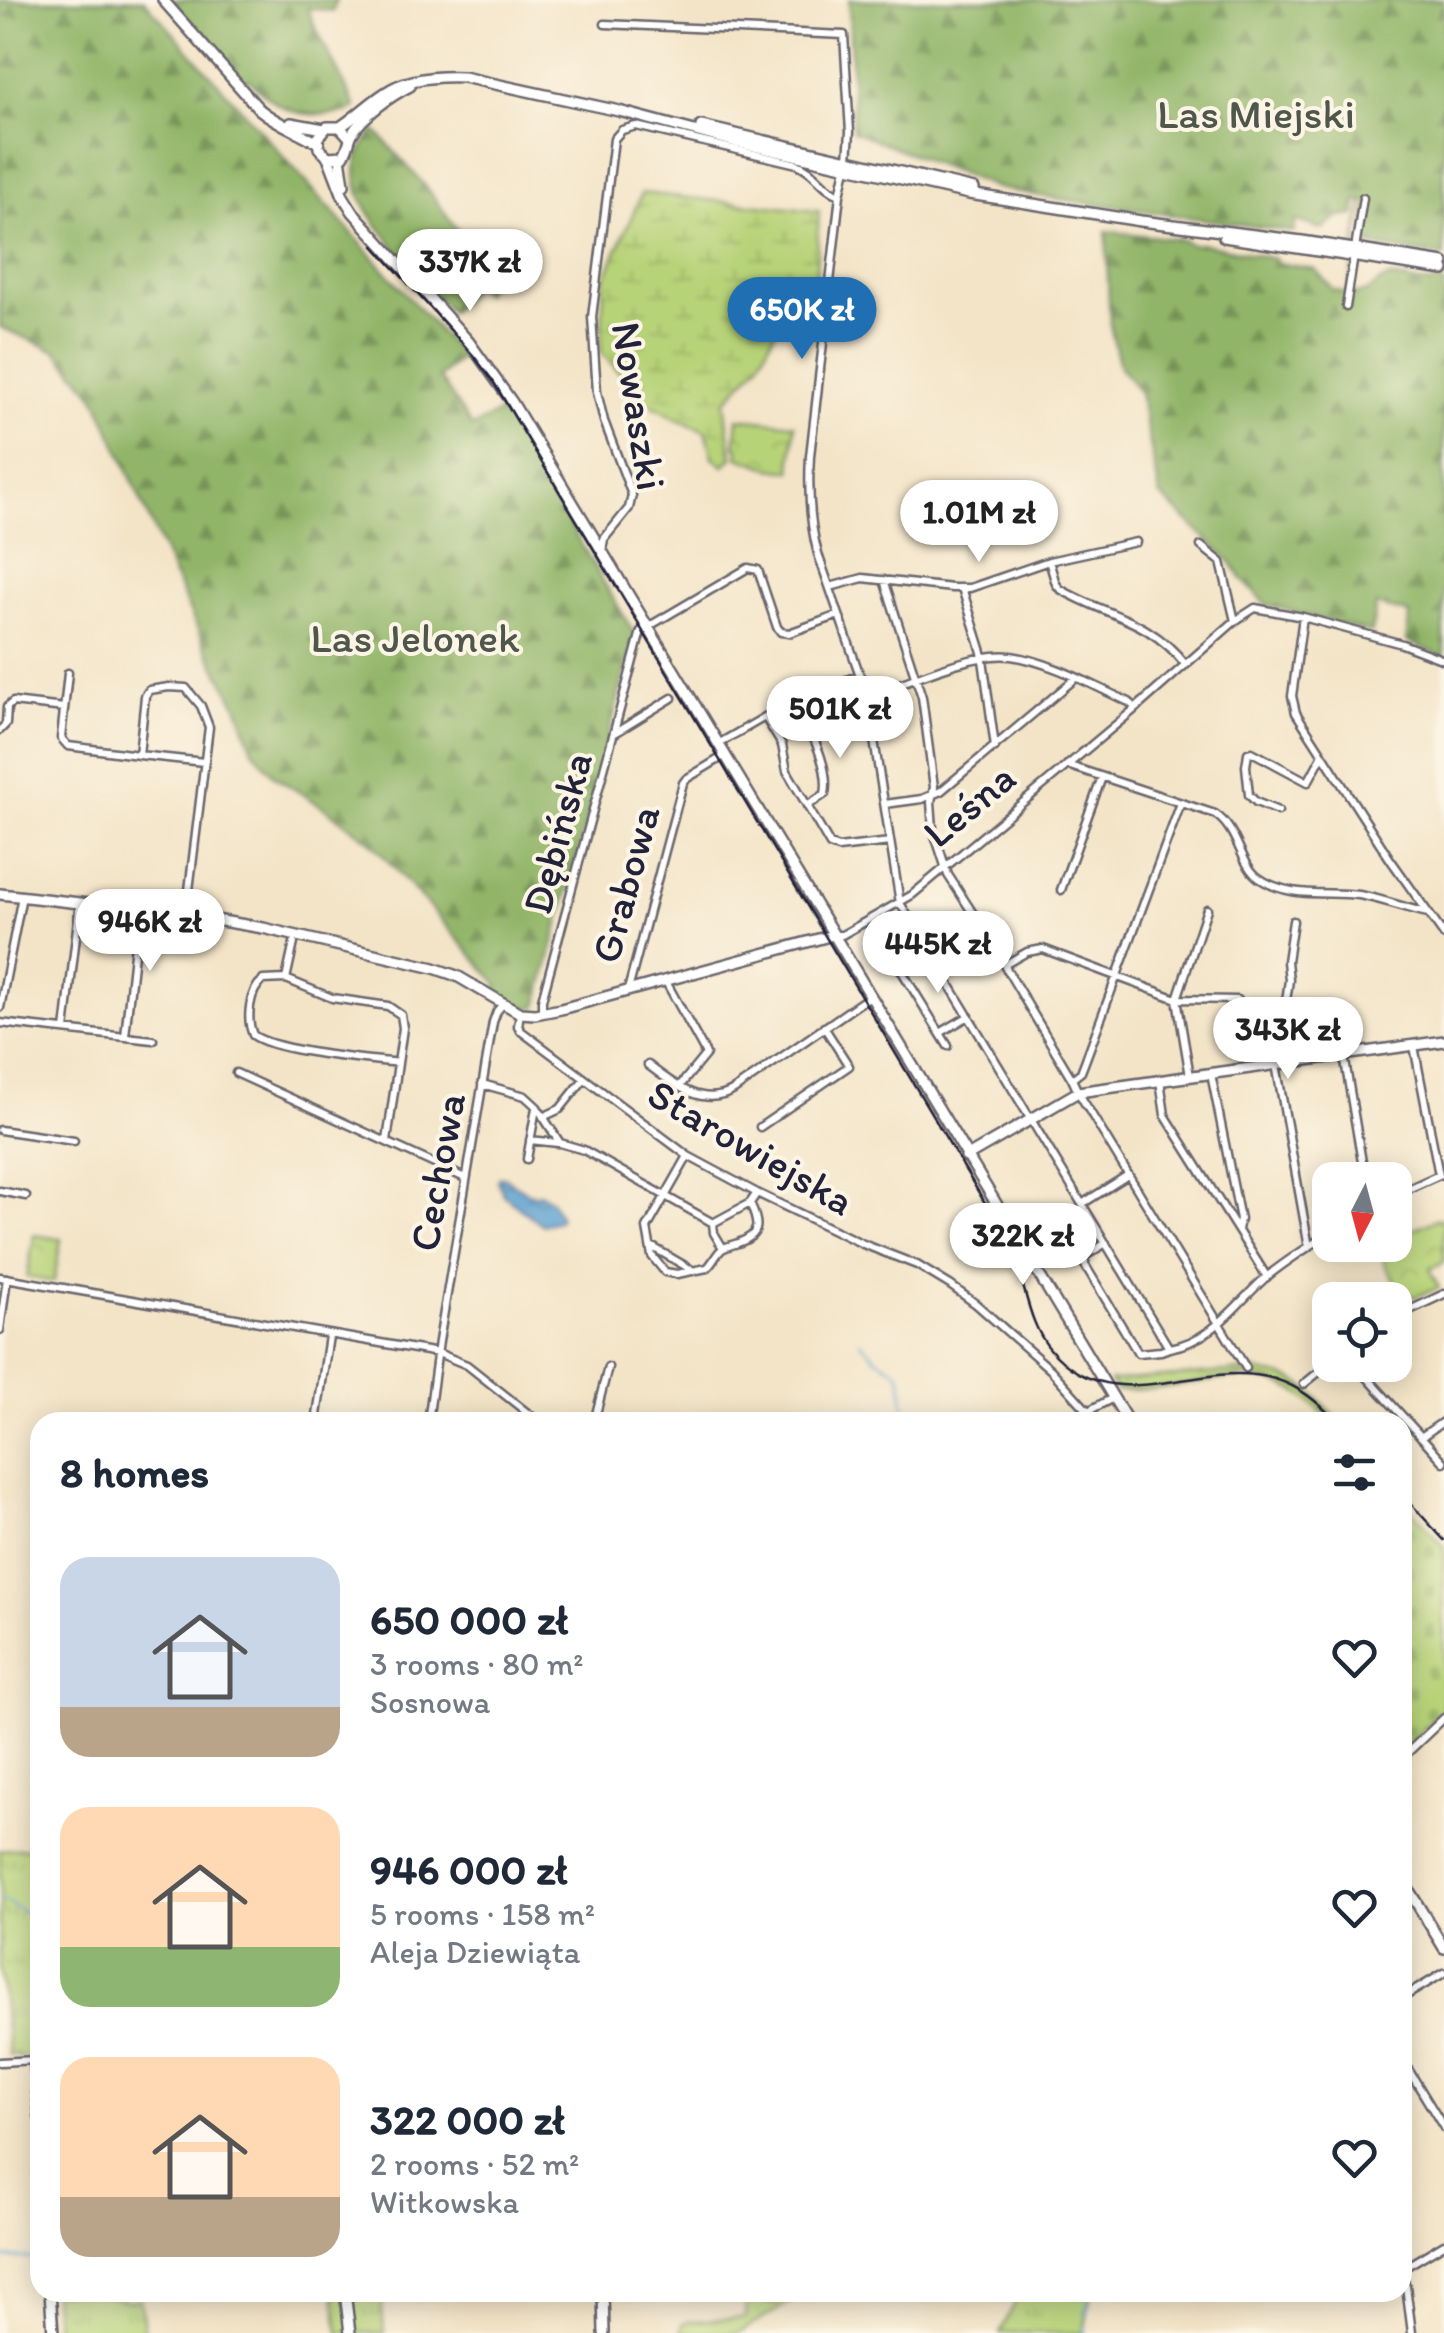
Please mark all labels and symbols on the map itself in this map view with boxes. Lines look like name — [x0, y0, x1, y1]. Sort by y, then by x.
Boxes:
park label: Las Miejski — [1157, 88, 1355, 139]
pin: 337K zł — [378, 229, 562, 314]
pin: 650K zł — [710, 277, 894, 362]
street label: Nowaszki — [601, 318, 677, 494]
pin: 1.01M zł — [876, 480, 1082, 565]
park label: Las Jelonek — [310, 612, 520, 663]
pin: 501K zł — [748, 676, 932, 761]
street label: Dębińska — [511, 747, 603, 919]
street label: Leśna — [913, 752, 1025, 858]
street label: Grabowa — [580, 799, 671, 968]
pin: 946K zł — [58, 889, 242, 974]
pin: 445K zł — [846, 911, 1030, 996]
pin: 343K zł — [1196, 997, 1380, 1082]
street label: Starowiejska — [639, 1068, 863, 1226]
street label: Cechowa — [398, 1089, 476, 1255]
north arrow — [1312, 1162, 1412, 1262]
pin: 322K zł — [931, 1203, 1115, 1288]

